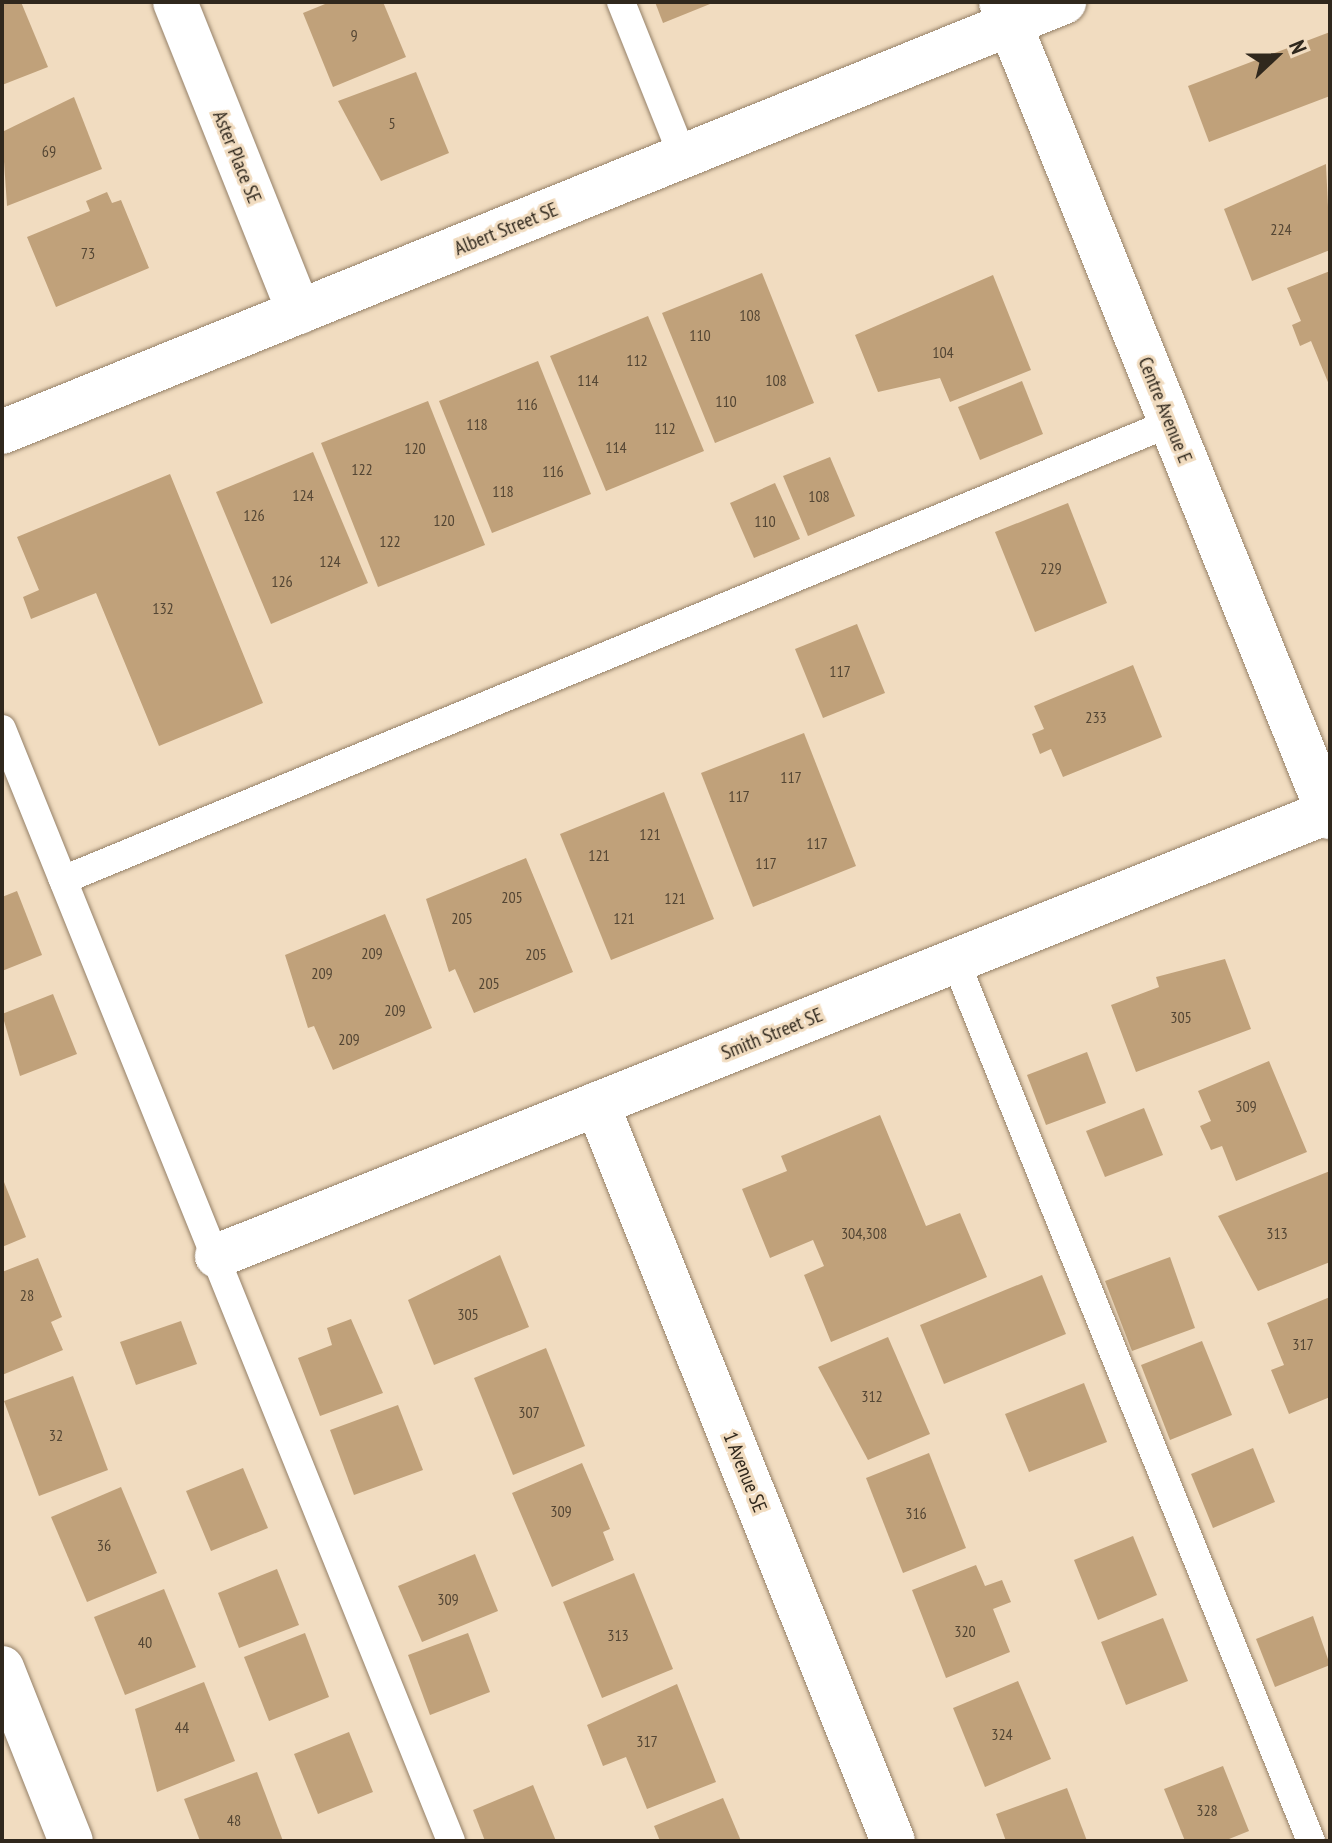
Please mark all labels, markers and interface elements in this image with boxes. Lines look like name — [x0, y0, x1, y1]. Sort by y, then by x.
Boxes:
north arrow — [1236, 16, 1316, 96]
house number: 9 — [350, 25, 358, 45]
text: N — [1283, 36, 1313, 58]
street label: Aster Place SE — [208, 107, 266, 207]
house number: 5 — [388, 113, 396, 133]
house number: 69 — [42, 141, 56, 161]
street label: Albert Street SE — [451, 197, 561, 261]
house number: 224 — [1270, 219, 1292, 239]
house number: 73 — [81, 243, 95, 263]
house number: 108 — [739, 305, 761, 325]
house number: 110 — [689, 325, 711, 345]
house number: 104 — [932, 342, 954, 362]
house number: 112 — [626, 350, 648, 370]
street label: Centre Avenue E — [1133, 353, 1197, 467]
house number: 114 — [577, 370, 599, 390]
house number: 108 — [765, 370, 787, 390]
house number: 110 — [715, 391, 737, 411]
house number: 116 — [516, 394, 538, 414]
house number: 118 — [466, 414, 488, 434]
house number: 112 — [654, 418, 676, 438]
house number: 114 — [605, 437, 627, 457]
house number: 120 — [404, 438, 426, 458]
house number: 122 — [351, 459, 373, 479]
house number: 116 — [542, 461, 564, 481]
house number: 118 — [492, 481, 514, 501]
house number: 124 — [292, 485, 314, 505]
house number: 108 — [808, 486, 830, 506]
house number: 126 — [243, 505, 265, 525]
house number: 120 — [433, 510, 455, 530]
house number: 110 — [754, 511, 776, 531]
house number: 122 — [379, 531, 401, 551]
house number: 124 — [319, 551, 341, 571]
house number: 229 — [1040, 558, 1062, 578]
house number: 126 — [271, 571, 293, 591]
house number: 132 — [152, 598, 174, 618]
house number: 117 — [829, 661, 851, 681]
house number: 233 — [1085, 707, 1107, 727]
house number: 117 — [780, 767, 802, 787]
house number: 117 — [728, 786, 750, 806]
house number: 121 — [639, 824, 661, 844]
house number: 117 — [806, 833, 828, 853]
house number: 121 — [588, 845, 610, 865]
house number: 117 — [755, 853, 777, 873]
house number: 205 — [501, 887, 523, 907]
house number: 121 — [664, 888, 686, 908]
house number: 205 — [451, 908, 473, 928]
house number: 121 — [613, 908, 635, 928]
house number: 209 — [361, 943, 383, 963]
house number: 205 — [525, 944, 547, 964]
house number: 209 — [311, 963, 333, 983]
house number: 205 — [478, 973, 500, 993]
house number: 209 — [384, 1000, 406, 1020]
street label: Smith Street SE — [718, 1003, 826, 1065]
house number: 305 — [1170, 1007, 1192, 1027]
house number: 209 — [338, 1029, 360, 1049]
house number: 309 — [1235, 1096, 1257, 1116]
house number: 304,308 — [841, 1223, 887, 1243]
house number: 313 — [1266, 1223, 1288, 1243]
house number: 28 — [20, 1285, 34, 1305]
house number: 305 — [457, 1304, 479, 1324]
house number: 317 — [1292, 1334, 1314, 1354]
house number: 312 — [861, 1386, 883, 1406]
house number: 307 — [518, 1402, 540, 1422]
house number: 32 — [49, 1425, 63, 1445]
street label: 1 Avenue SE — [718, 1428, 772, 1516]
house number: 309 — [550, 1501, 572, 1521]
house number: 316 — [905, 1503, 927, 1523]
house number: 36 — [97, 1535, 111, 1555]
house number: 309 — [437, 1589, 459, 1609]
house number: 320 — [954, 1621, 976, 1641]
house number: 313 — [607, 1625, 629, 1645]
house number: 40 — [138, 1632, 152, 1652]
house number: 44 — [175, 1717, 189, 1737]
house number: 324 — [991, 1724, 1013, 1744]
house number: 317 — [636, 1731, 658, 1751]
house number: 328 — [1196, 1800, 1218, 1820]
house number: 48 — [227, 1810, 241, 1830]

